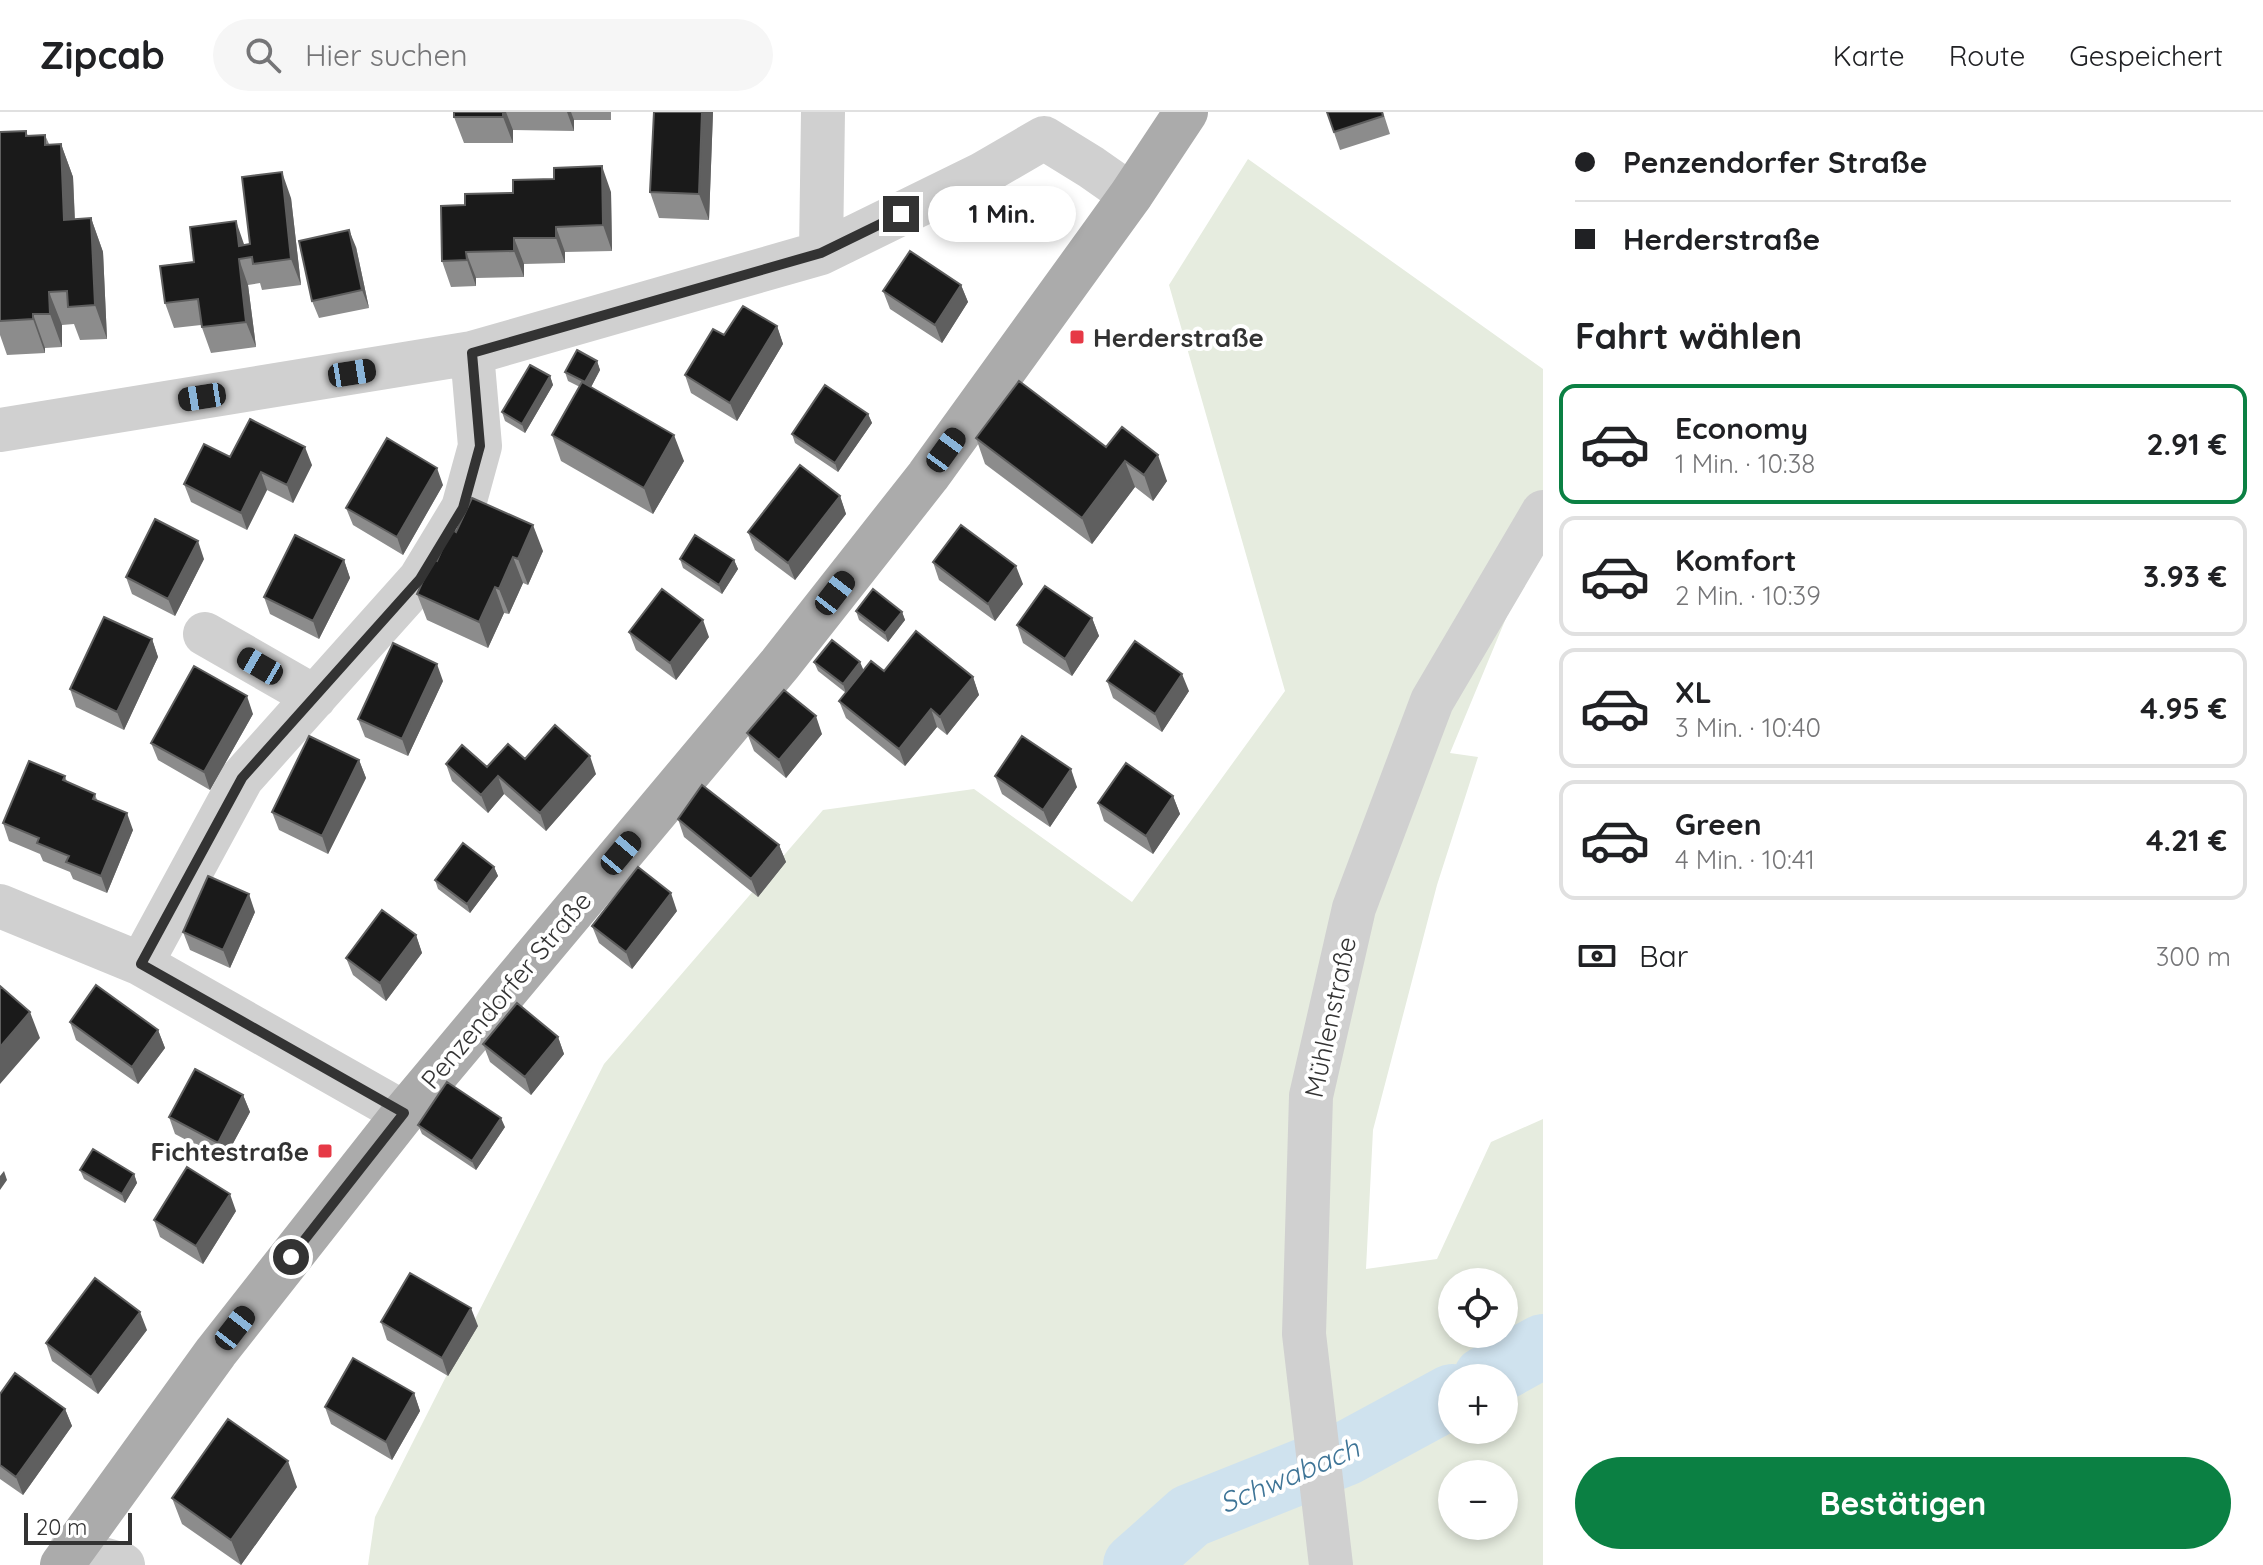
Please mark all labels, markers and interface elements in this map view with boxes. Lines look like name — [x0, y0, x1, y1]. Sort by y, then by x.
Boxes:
search box — [213, 19, 773, 91]
text: Zipcab — [40, 31, 165, 79]
icon: search — [241, 33, 285, 77]
text: Hier suchen — [305, 36, 468, 74]
text: Karte — [1833, 38, 1905, 73]
text: Route — [1949, 38, 2025, 73]
text: Gespeichert — [2069, 38, 2223, 73]
text: Penzendorfer Straße — [1623, 143, 1927, 181]
callout: 1 Min. — [929, 186, 1077, 242]
route end — [883, 196, 919, 232]
text: 1 Min. — [969, 197, 1035, 230]
text: Herderstraße — [1623, 220, 1820, 258]
text: Fahrt wählen — [1575, 313, 1802, 358]
place label: Herderstraße — [1093, 321, 1264, 354]
marker: Herderstraße — [1068, 328, 1086, 346]
car — [326, 357, 378, 389]
car — [176, 381, 228, 413]
icon: car — [1579, 408, 1651, 480]
text: Economy — [1675, 409, 1808, 447]
car — [922, 424, 970, 476]
text: 2.91 € — [2147, 425, 2227, 463]
text: 1 Min. · 10:38 — [1675, 447, 1815, 480]
icon: car — [1579, 540, 1651, 612]
text: Komfort — [1675, 541, 1797, 579]
text: 3.93 € — [2143, 557, 2227, 595]
car — [811, 567, 859, 619]
text: 2 Min. · 10:39 — [1675, 579, 1821, 612]
car — [233, 644, 287, 688]
icon: car — [1579, 672, 1651, 744]
text: XL — [1675, 673, 1712, 711]
text: 4.95 € — [2140, 689, 2227, 727]
text: 3 Min. · 10:40 — [1675, 711, 1821, 744]
icon: car — [1579, 804, 1651, 876]
text: Green — [1675, 805, 1762, 843]
text: 4.21 € — [2146, 821, 2227, 859]
car — [596, 827, 646, 879]
text: 4 Min. · 10:41 — [1675, 843, 1815, 876]
street label: Penzendorfer Straße — [414, 884, 598, 1096]
street label: Mühlenstraße — [1297, 934, 1363, 1100]
icon: cash — [1575, 934, 1619, 978]
text: Bar — [1639, 937, 1688, 975]
text: 300 m — [2156, 940, 2231, 973]
place label: Fichtestraße — [151, 1135, 309, 1168]
marker: Fichtestraße — [316, 1142, 334, 1160]
route start — [273, 1239, 309, 1275]
map controls — [1438, 1268, 1518, 1540]
button: locate — [1438, 1268, 1518, 1348]
car — [211, 1302, 259, 1354]
button: + — [1438, 1364, 1518, 1444]
water label: Schwabach — [1214, 1429, 1365, 1520]
button: Bestätigen — [1575, 1457, 2231, 1549]
button: − — [1438, 1460, 1518, 1540]
scale bar — [24, 1509, 132, 1545]
text: 20 m — [36, 1513, 87, 1541]

